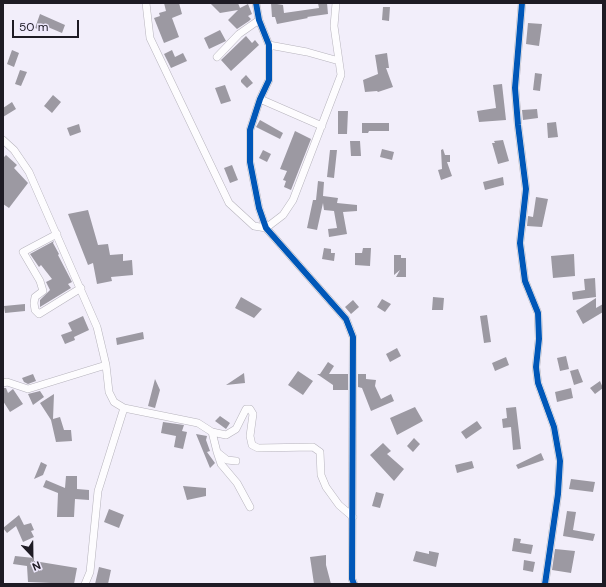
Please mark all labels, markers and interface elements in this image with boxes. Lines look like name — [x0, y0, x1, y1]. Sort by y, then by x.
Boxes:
scale bar — [14, 12, 81, 38]
text: 50 m — [19, 19, 48, 35]
north arrow — [12, 535, 52, 575]
text: N — [30, 558, 43, 574]

